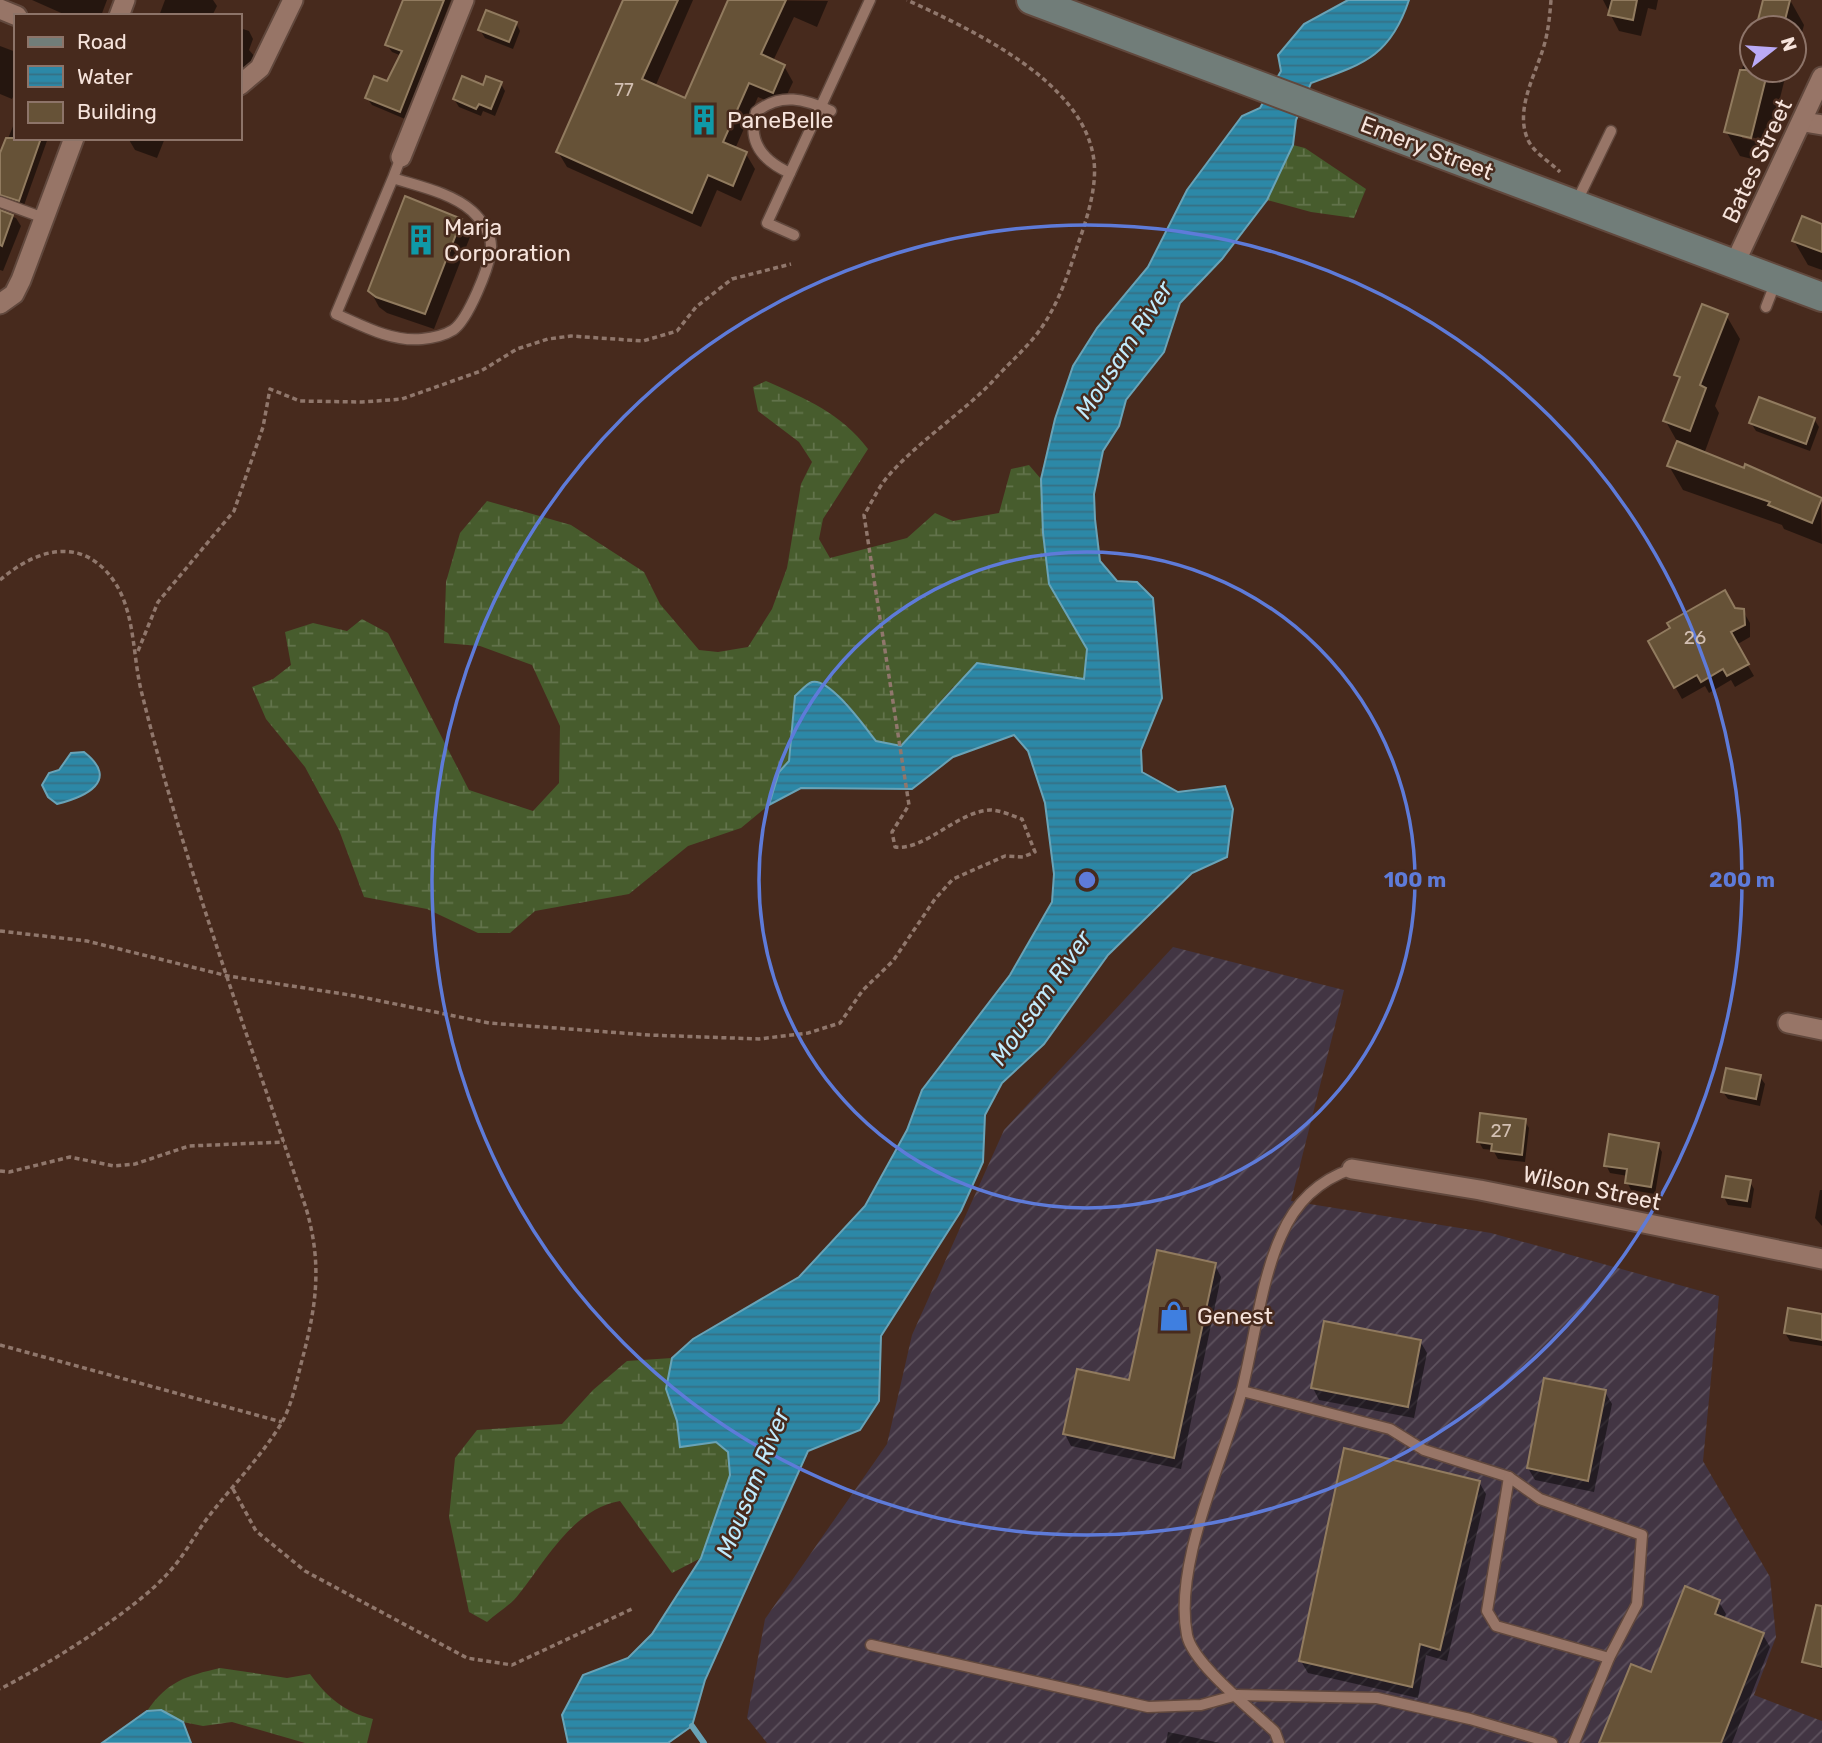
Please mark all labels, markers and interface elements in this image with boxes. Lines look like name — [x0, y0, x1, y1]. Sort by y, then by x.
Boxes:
legend — [14, 14, 242, 140]
north arrow — [1738, 14, 1808, 84]
text: Road — [77, 29, 127, 54]
text: N — [1776, 34, 1802, 54]
text: Water — [77, 64, 133, 89]
house number: 77 — [614, 78, 634, 101]
street label: Bates Street — [1716, 95, 1798, 227]
text: Building — [77, 99, 157, 124]
building icon: PaneBelle — [687, 103, 721, 137]
place label: PaneBelle — [727, 106, 833, 134]
street label: Emery Street — [1357, 110, 1497, 186]
place label: Marja Corporation — [444, 213, 571, 267]
building icon: Marja Corporation — [404, 223, 438, 257]
water label: Mousam River — [1069, 275, 1179, 424]
house number: 26 — [1684, 626, 1706, 649]
text: 100 m — [1384, 867, 1446, 892]
text: 200 m — [1709, 867, 1775, 892]
centre of rings — [1075, 868, 1099, 892]
water label: Mousam River — [984, 925, 1098, 1071]
house number: 27 — [1491, 1119, 1512, 1142]
street label: Wilson Street — [1520, 1160, 1664, 1216]
shop icon: Genest — [1157, 1299, 1191, 1333]
place label: Genest — [1197, 1302, 1273, 1330]
water label: Mousam River — [710, 1404, 796, 1561]

